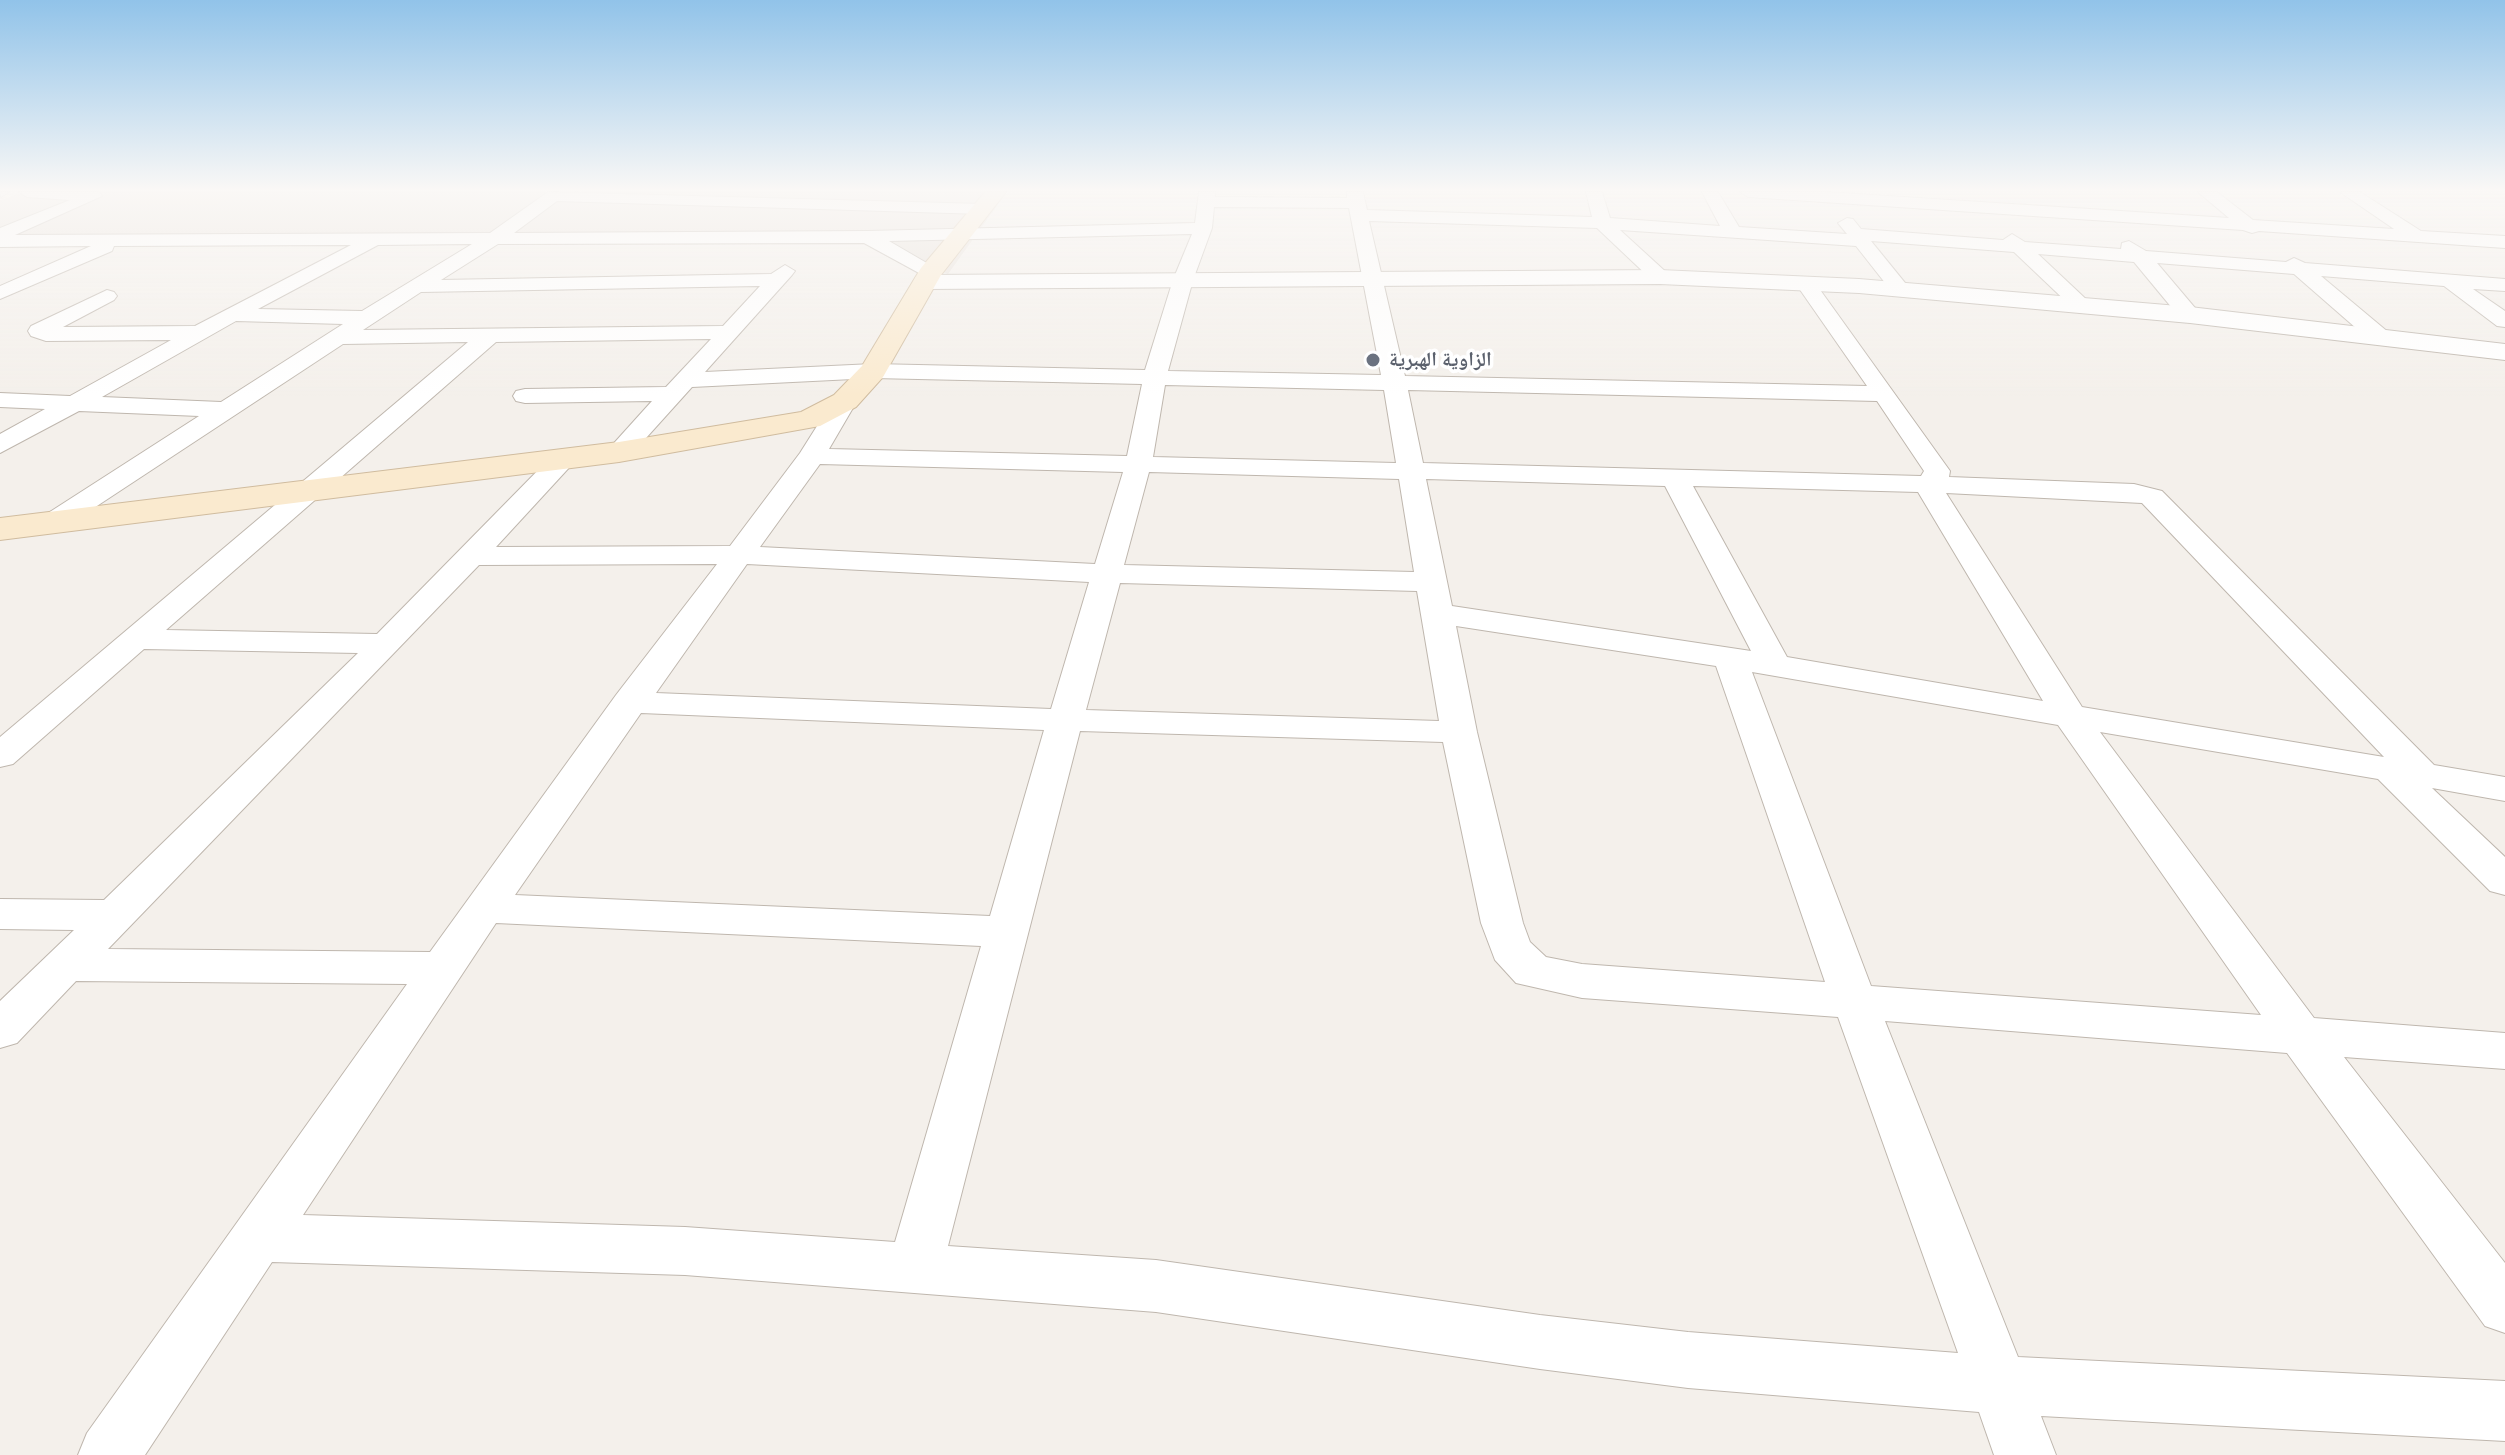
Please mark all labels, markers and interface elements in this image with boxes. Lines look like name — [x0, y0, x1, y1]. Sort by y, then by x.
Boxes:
place label: الزاوية الهبرية — [1389, 348, 1492, 372]
marker: الزاوية الهبرية — [1364, 351, 1382, 369]

